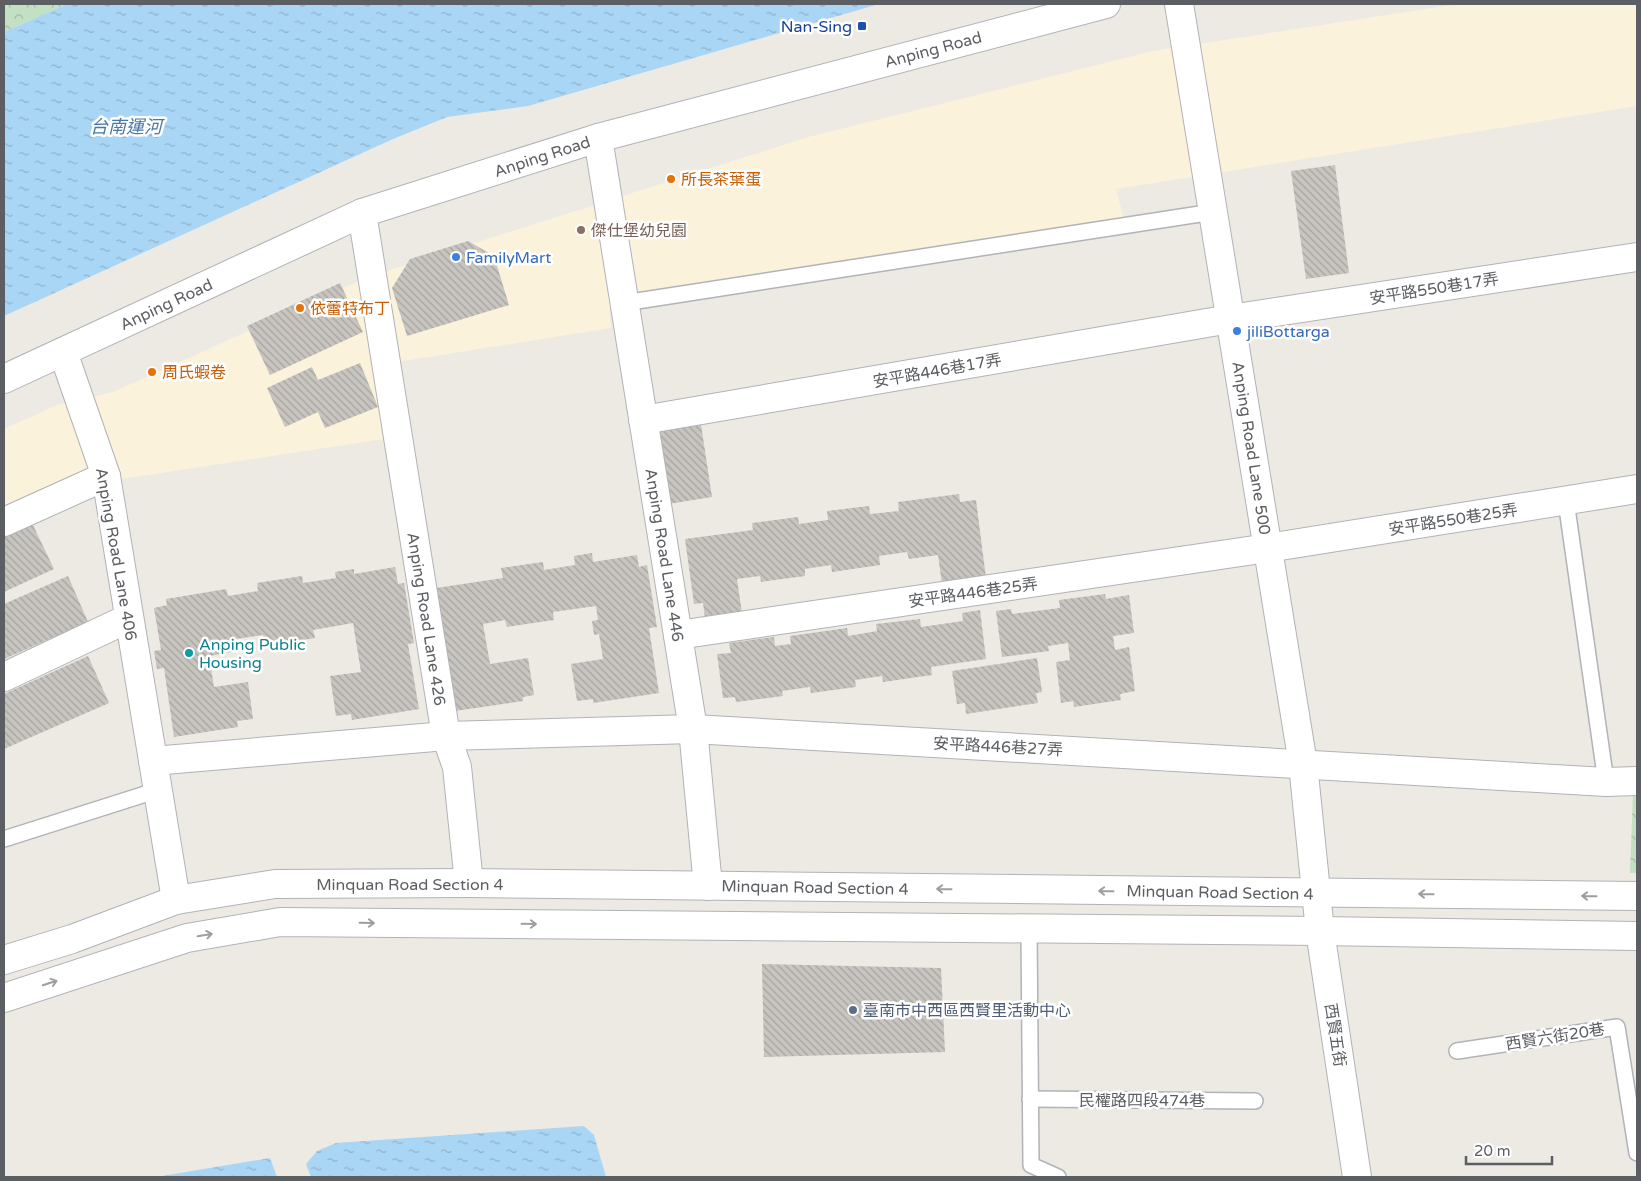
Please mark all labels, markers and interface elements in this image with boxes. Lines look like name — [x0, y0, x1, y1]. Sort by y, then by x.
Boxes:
place label: Nan-Sing — [781, 17, 852, 37]
marker: Nan-Sing — [856, 20, 868, 32]
street label: Anping Road — [882, 27, 984, 73]
water label: 台南運河 — [90, 116, 165, 138]
street label: Anping Road — [492, 132, 593, 182]
place label: 所長茶葉蛋 — [681, 170, 761, 190]
marker: 所長茶葉蛋 — [665, 173, 677, 185]
place label: 傑仕堡幼兒園 — [591, 221, 687, 241]
marker: 傑仕堡幼兒園 — [575, 224, 587, 236]
place label: FamilyMart — [466, 248, 551, 268]
marker: FamilyMart — [450, 251, 462, 263]
street label: 安平路550巷17弄 — [1368, 269, 1500, 309]
street label: Anping Road — [117, 275, 216, 335]
place label: 依蕾特布丁 — [310, 299, 390, 319]
marker: 依蕾特布丁 — [294, 302, 306, 314]
place label: jiliBottarga — [1246, 322, 1330, 342]
marker: jiliBottarga — [1231, 325, 1243, 337]
street label: 安平路446巷17弄 — [871, 350, 1003, 392]
street label: Anping Road Lane 500 — [1227, 360, 1275, 536]
place label: 周氏蝦卷 — [162, 363, 226, 383]
marker: 周氏蝦卷 — [146, 366, 158, 378]
street label: Anping Road Lane 406 — [91, 466, 141, 642]
street label: Anping Road Lane 446 — [640, 467, 688, 643]
street label: 安平路550巷25弄 — [1387, 500, 1519, 540]
street label: Anping Road Lane 426 — [402, 531, 450, 707]
street label: 安平路446巷25弄 — [907, 574, 1039, 612]
place label: Anping Public Housing — [199, 635, 306, 673]
marker: Anping Public Housing — [183, 647, 195, 659]
street label: 安平路446巷27弄 — [932, 734, 1064, 760]
street label: Minquan Road Section 4 — [316, 875, 504, 895]
street label: Minquan Road Section 4 — [721, 876, 909, 900]
street label: Minquan Road Section 4 — [1126, 881, 1314, 905]
one-way arrow — [936, 884, 952, 894]
one-way arrow — [1098, 886, 1114, 896]
one-way arrow — [1418, 889, 1434, 899]
one-way arrow — [1581, 891, 1597, 901]
one-way arrow — [358, 918, 374, 928]
one-way arrow — [520, 919, 537, 929]
one-way arrow — [197, 929, 213, 939]
one-way arrow — [42, 978, 57, 987]
place label: 臺南市中西區西賢里活動中心 — [863, 1001, 1071, 1021]
street label: 西賢五街 — [1320, 1002, 1350, 1068]
marker: 臺南市中西區西賢里活動中心 — [847, 1004, 859, 1016]
street label: 西賢六街20巷 — [1504, 1019, 1606, 1055]
street label: 民權路四段474巷 — [1079, 1091, 1205, 1111]
scale bar — [1466, 1134, 1552, 1166]
text: 20 m — [1474, 1142, 1511, 1160]

